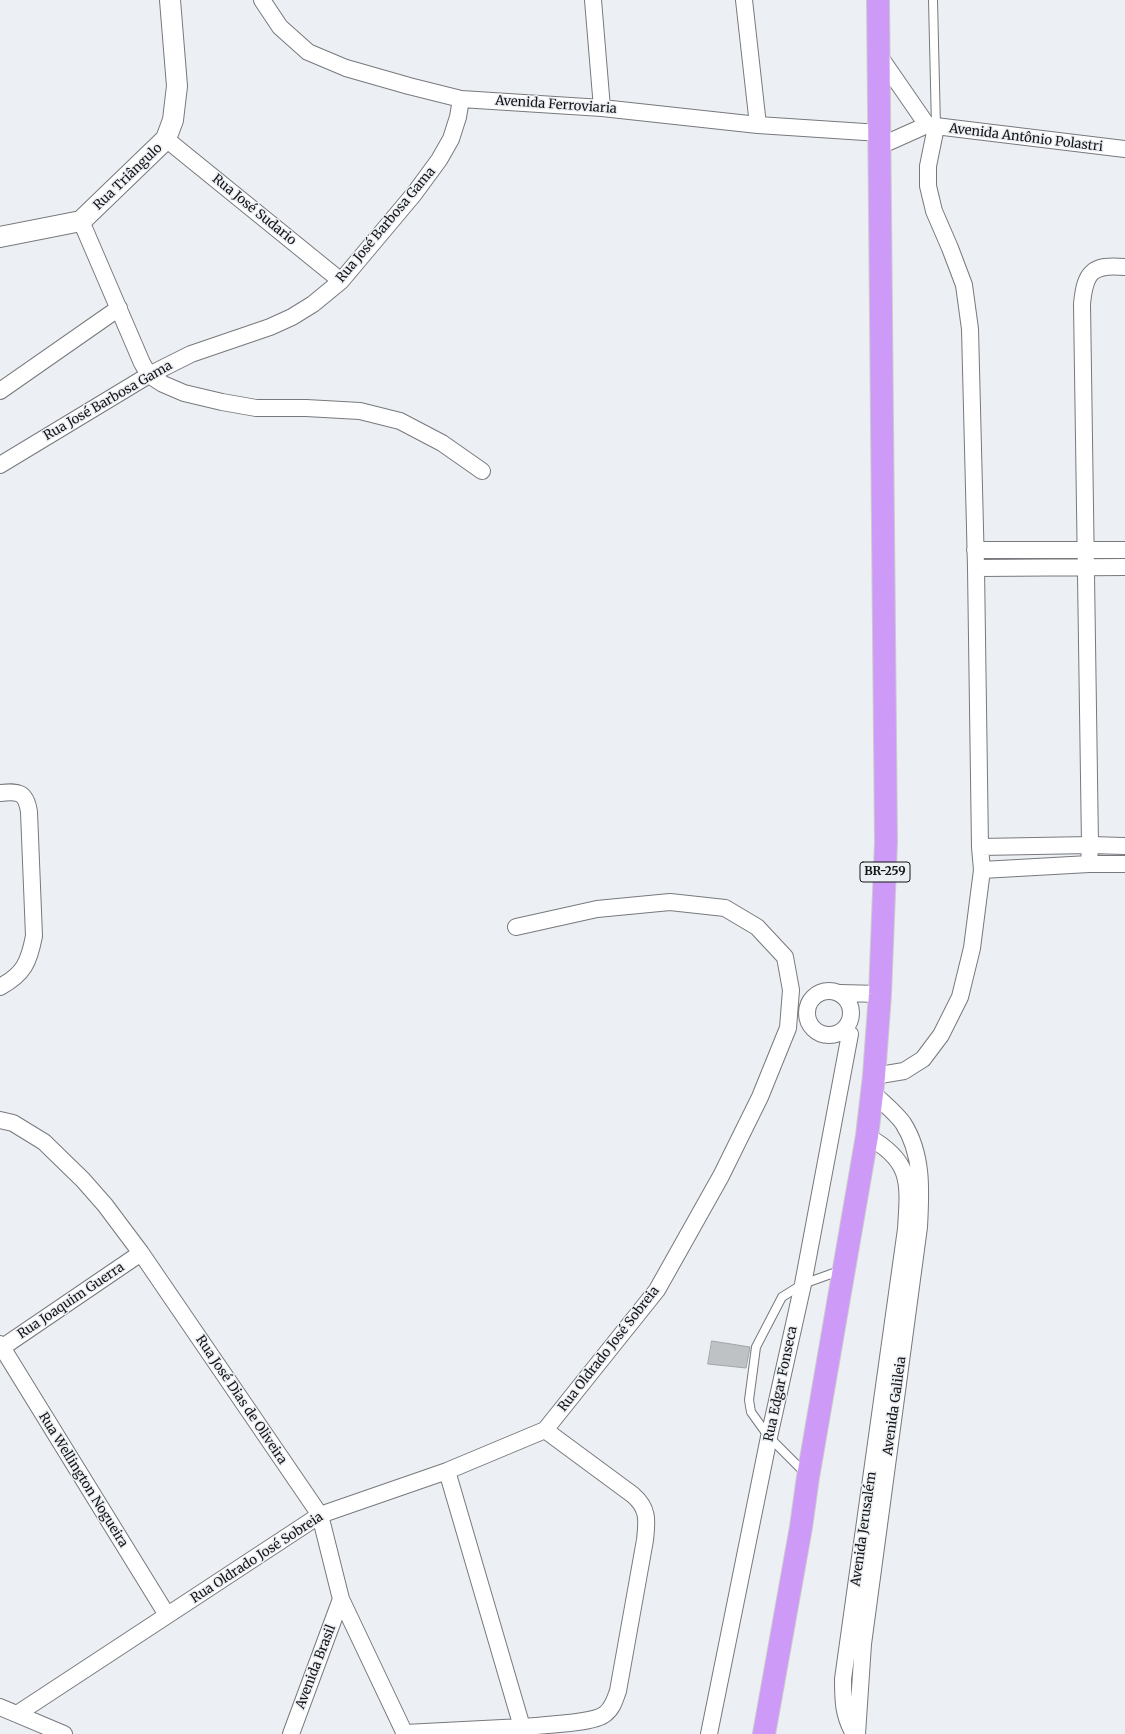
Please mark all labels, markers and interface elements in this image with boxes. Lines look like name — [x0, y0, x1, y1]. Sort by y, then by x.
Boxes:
street label: Avenida Ferroviaria — [495, 93, 617, 117]
street label: Avenida Antônio Polastri — [948, 121, 1104, 155]
street label: Rua Triângulo — [91, 140, 165, 214]
street label: Rua José Barbosa Gama — [333, 164, 439, 286]
street label: Rua José Sudario — [209, 171, 299, 249]
street label: Rua José Barbosa Gama — [41, 358, 175, 444]
road number: BR-259 — [860, 862, 910, 882]
street label: Rua Joaquim Guerra — [15, 1260, 127, 1342]
street label: Rua Oldrado José Sobreia — [555, 1283, 663, 1415]
street label: Rua Edgar Fonseca — [761, 1325, 801, 1443]
street label: Rua José Dias de Oliveira — [192, 1333, 290, 1467]
street label: Avenida Galileia — [880, 1356, 910, 1456]
street label: Rua Wellington Nogueira — [35, 1410, 131, 1550]
street label: Avenida Jerusalém — [848, 1471, 880, 1587]
street label: Rua Oldrado José Sobreia — [188, 1509, 326, 1607]
street label: Avenida Brasil — [293, 1623, 339, 1711]

